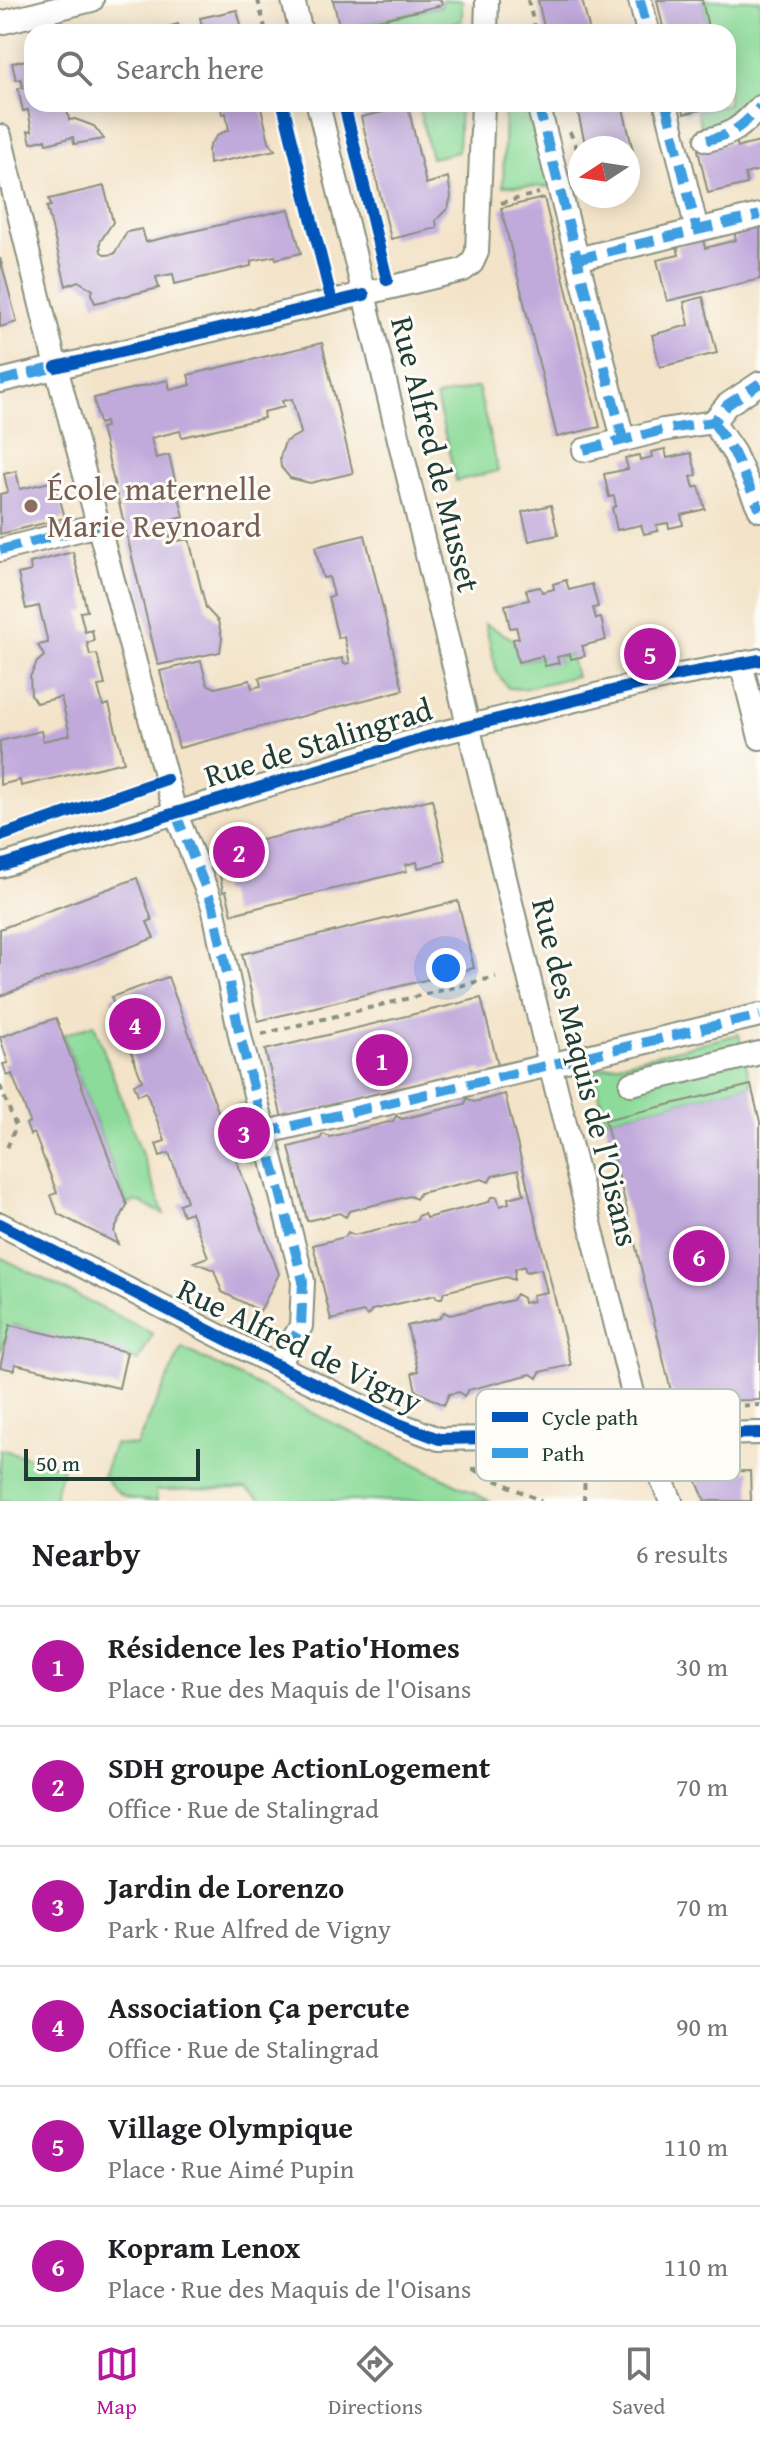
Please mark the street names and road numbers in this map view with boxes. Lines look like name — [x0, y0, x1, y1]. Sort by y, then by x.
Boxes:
street label: Rue Alfred de Musset — [379, 311, 493, 597]
street label: Rue de Stalingrad — [198, 685, 438, 799]
street label: Rue des Maquis de l'Oisans — [520, 893, 652, 1251]
street label: Rue Alfred de Vigny — [170, 1265, 430, 1425]

